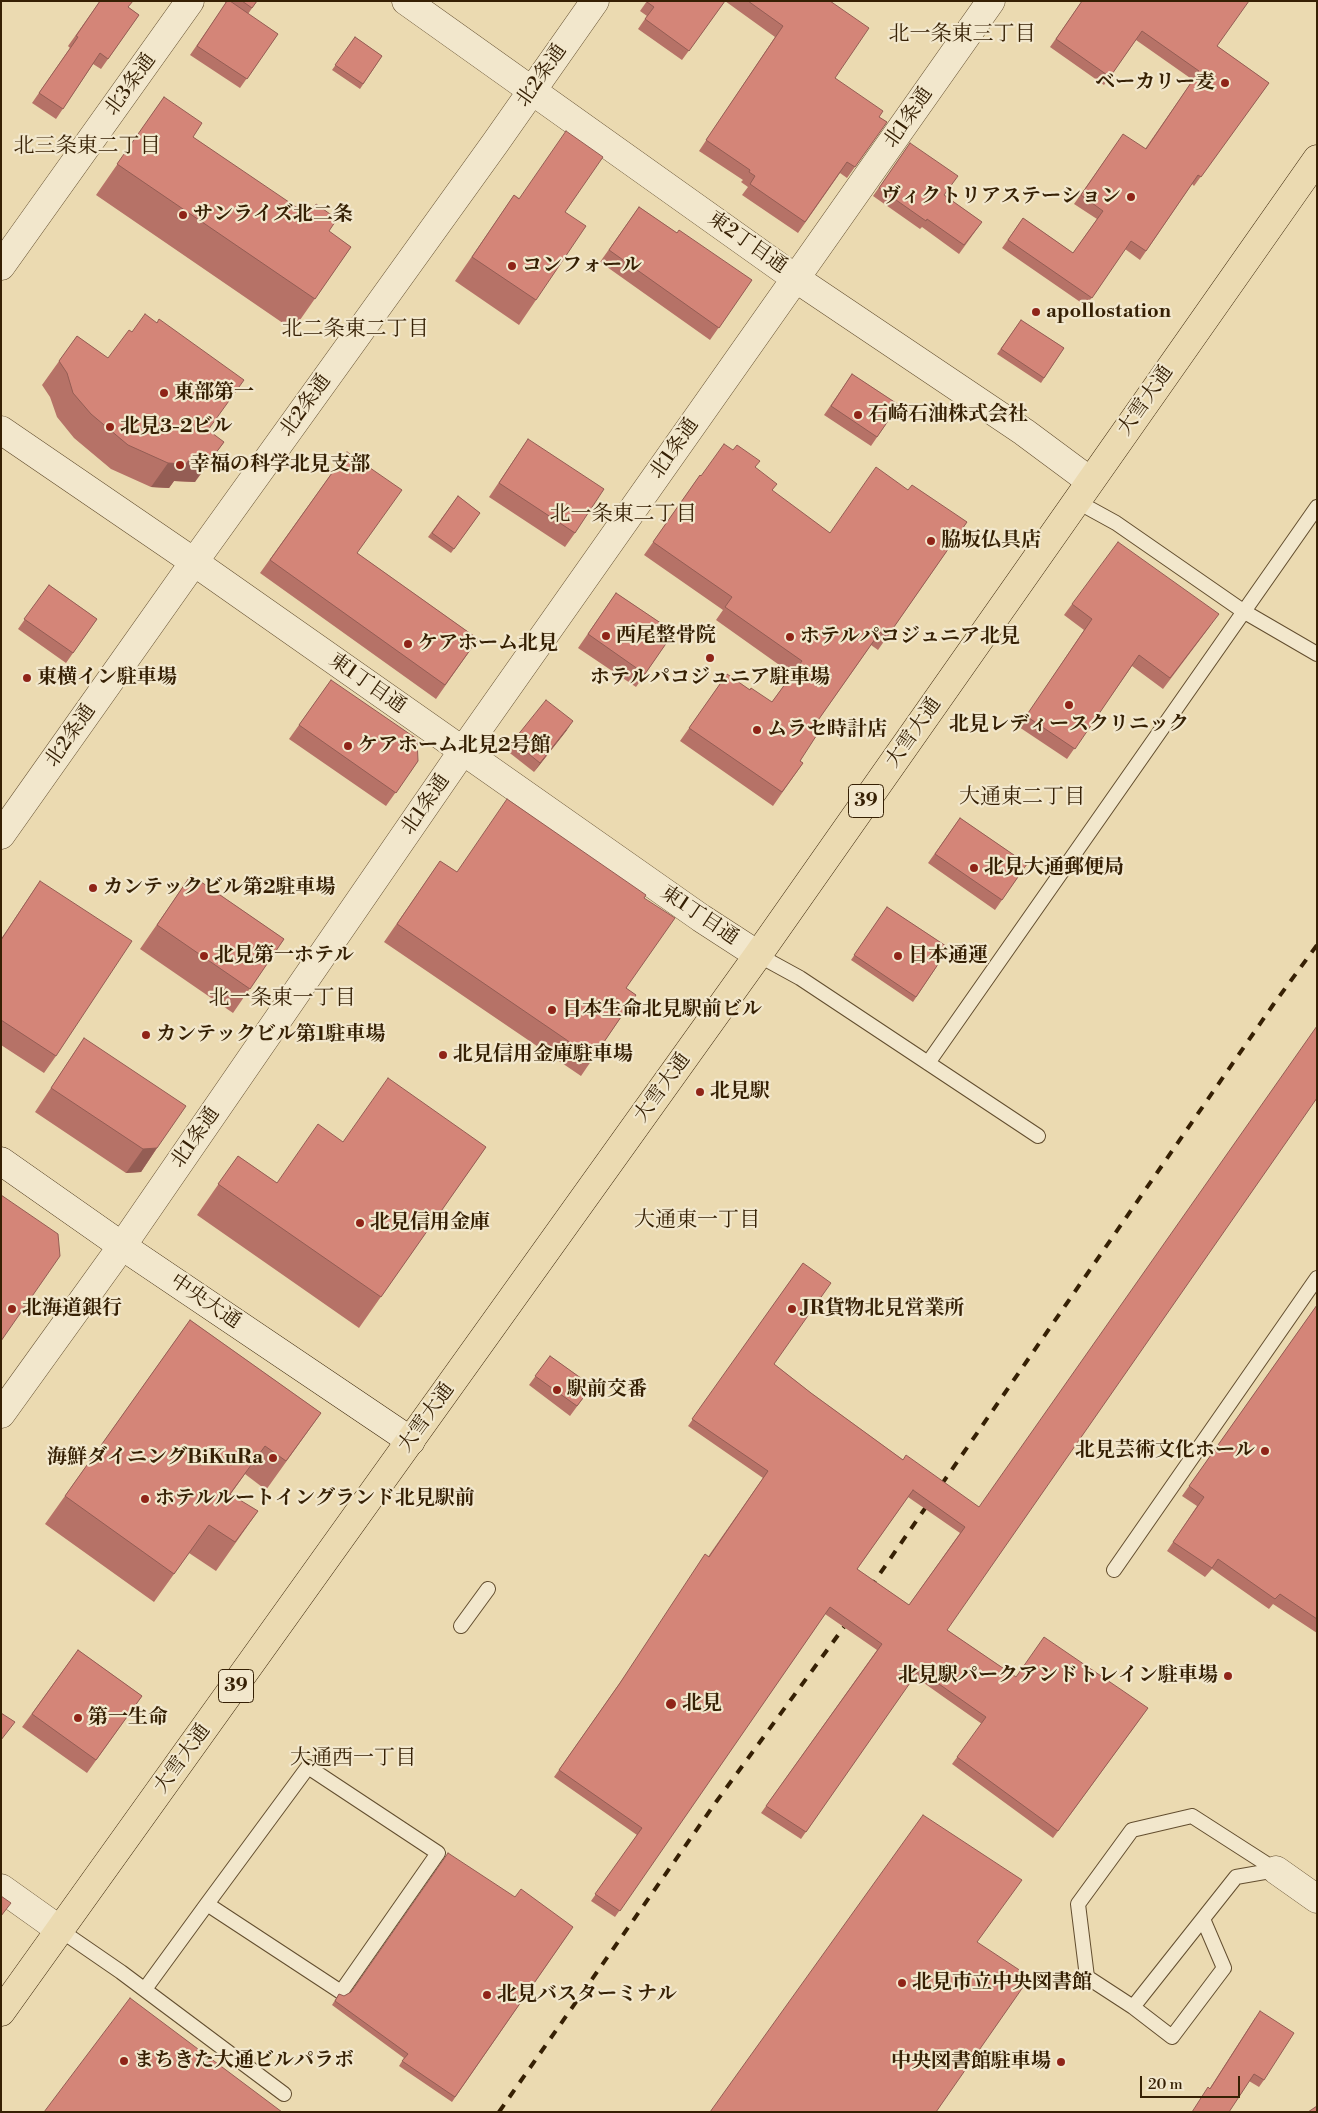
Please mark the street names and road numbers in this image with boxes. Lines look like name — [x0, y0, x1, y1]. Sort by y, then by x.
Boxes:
street label: 北2条通 — [512, 40, 572, 112]
street label: 北3条通 — [100, 49, 162, 121]
street label: 北1条通 — [879, 83, 939, 153]
street label: 東2丁目通 — [703, 207, 791, 279]
street label: 大雪大通 — [1113, 361, 1179, 441]
street label: 北2条通 — [275, 370, 337, 442]
street label: 北1条通 — [645, 414, 705, 484]
street label: 東1丁目通 — [324, 649, 410, 719]
street label: 大雪大通 — [881, 693, 947, 773]
street label: 北2条通 — [41, 700, 101, 772]
street label: 北1条通 — [396, 770, 456, 840]
road number: 39 — [848, 784, 884, 818]
street label: 東1丁目通 — [656, 881, 742, 951]
street label: 大雪大通 — [630, 1049, 696, 1127]
street label: 北1条通 — [166, 1103, 226, 1173]
street label: 中央大通 — [165, 1270, 245, 1334]
street label: 大雪大通 — [394, 1379, 460, 1457]
road number: 39 — [218, 1670, 254, 1702]
street label: 大雪大通 — [150, 1720, 216, 1798]

